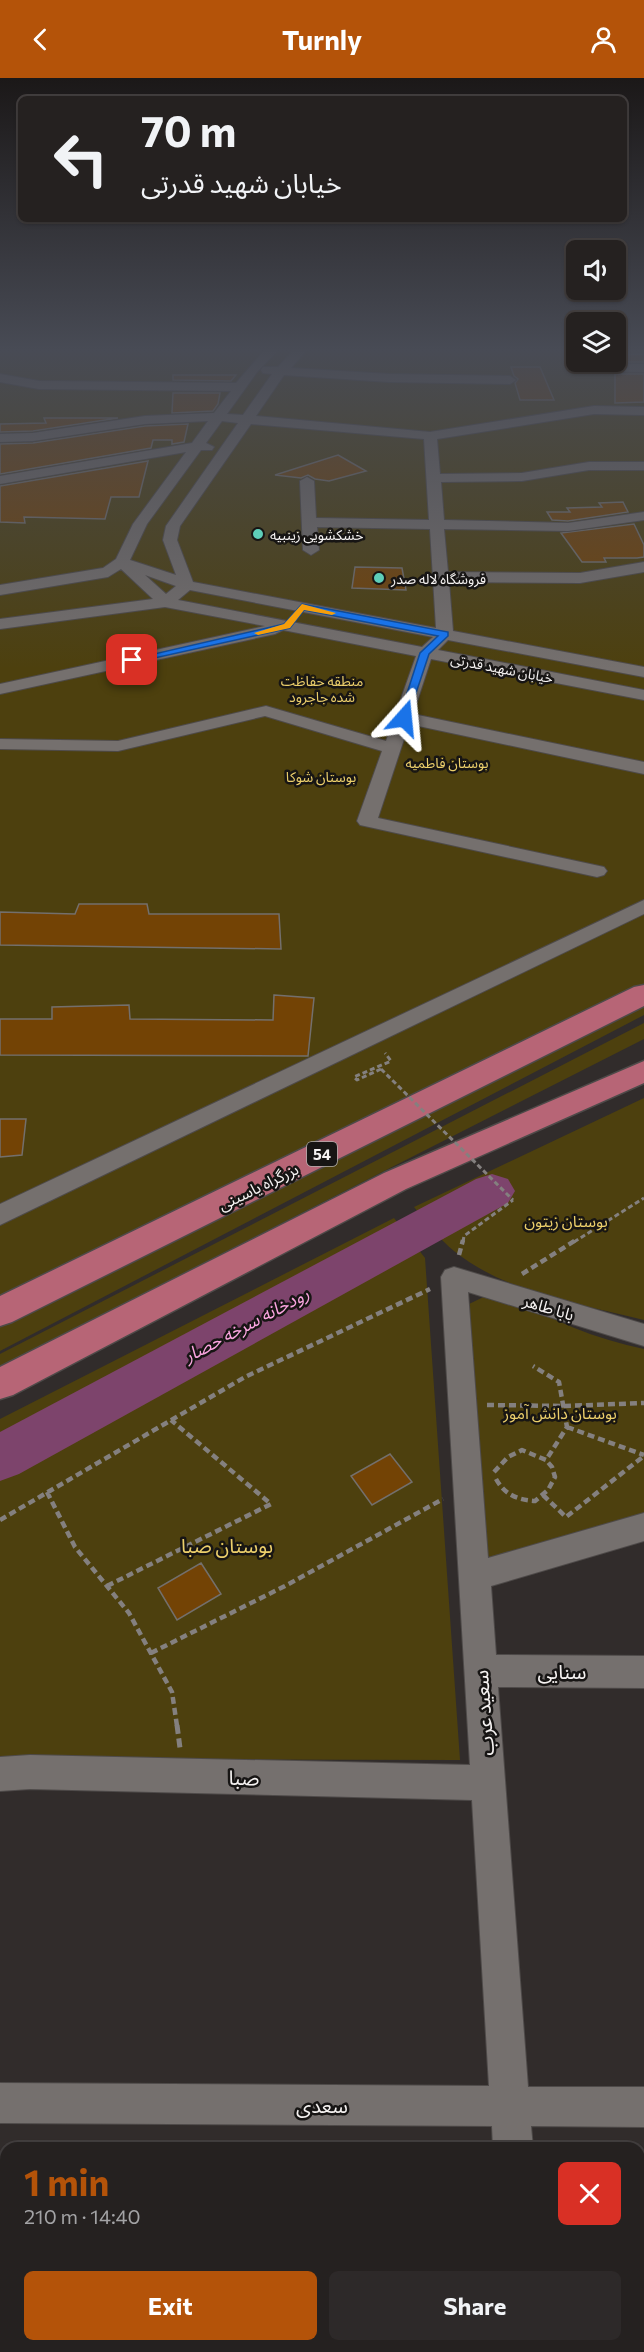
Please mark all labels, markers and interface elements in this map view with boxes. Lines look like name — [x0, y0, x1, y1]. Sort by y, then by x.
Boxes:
icon: back — [24, 23, 57, 56]
text: Turnly — [282, 23, 362, 56]
icon: person — [587, 23, 620, 56]
text: 70 m — [141, 104, 236, 156]
icon: left — [42, 120, 120, 198]
text: خیابان شهید قدرتی — [141, 166, 342, 199]
map controls — [566, 240, 626, 372]
button: sound — [566, 240, 626, 300]
button: layers — [566, 312, 626, 372]
place label: خشکشویی زینبیه — [270, 526, 363, 544]
marker: خشکشویی زینبیه — [251, 527, 265, 541]
place label: فروشگاه لاله صدر — [390, 570, 486, 588]
marker: فروشگاه لاله صدر — [372, 571, 386, 585]
pin — [106, 634, 157, 685]
icon: arrive — [115, 643, 148, 676]
street label: خیابان شهید قدرتی — [449, 650, 555, 687]
park label: منطقه حفاظت شده جاجرود — [281, 672, 363, 706]
position arrow — [372, 686, 436, 750]
park label: بوستان فاطمیه — [406, 754, 489, 772]
park label: بوستان شوکا — [286, 768, 356, 786]
road number: 54 — [307, 1142, 337, 1166]
street label: بزرگراه یاسینی — [215, 1158, 302, 1214]
park label: بوستان زیتون — [524, 1211, 608, 1231]
water label: رودخانه سرخه حصار — [178, 1281, 313, 1368]
street label: بابا طاهر — [520, 1290, 577, 1325]
park label: بوستان دانش آموز — [502, 1403, 617, 1423]
park label: بوستان صبا — [181, 1533, 273, 1558]
street label: سنایی — [537, 1659, 587, 1684]
street label: سعید عرب — [468, 1669, 499, 1757]
street label: صبا — [228, 1765, 260, 1789]
street label: سعدی — [296, 2093, 348, 2118]
text: 1 min — [24, 2159, 109, 2203]
button: close — [558, 2162, 621, 2225]
text: 210 m · 14:40 — [24, 2204, 141, 2228]
button: Exit — [24, 2271, 317, 2340]
button: Share — [329, 2271, 621, 2340]

